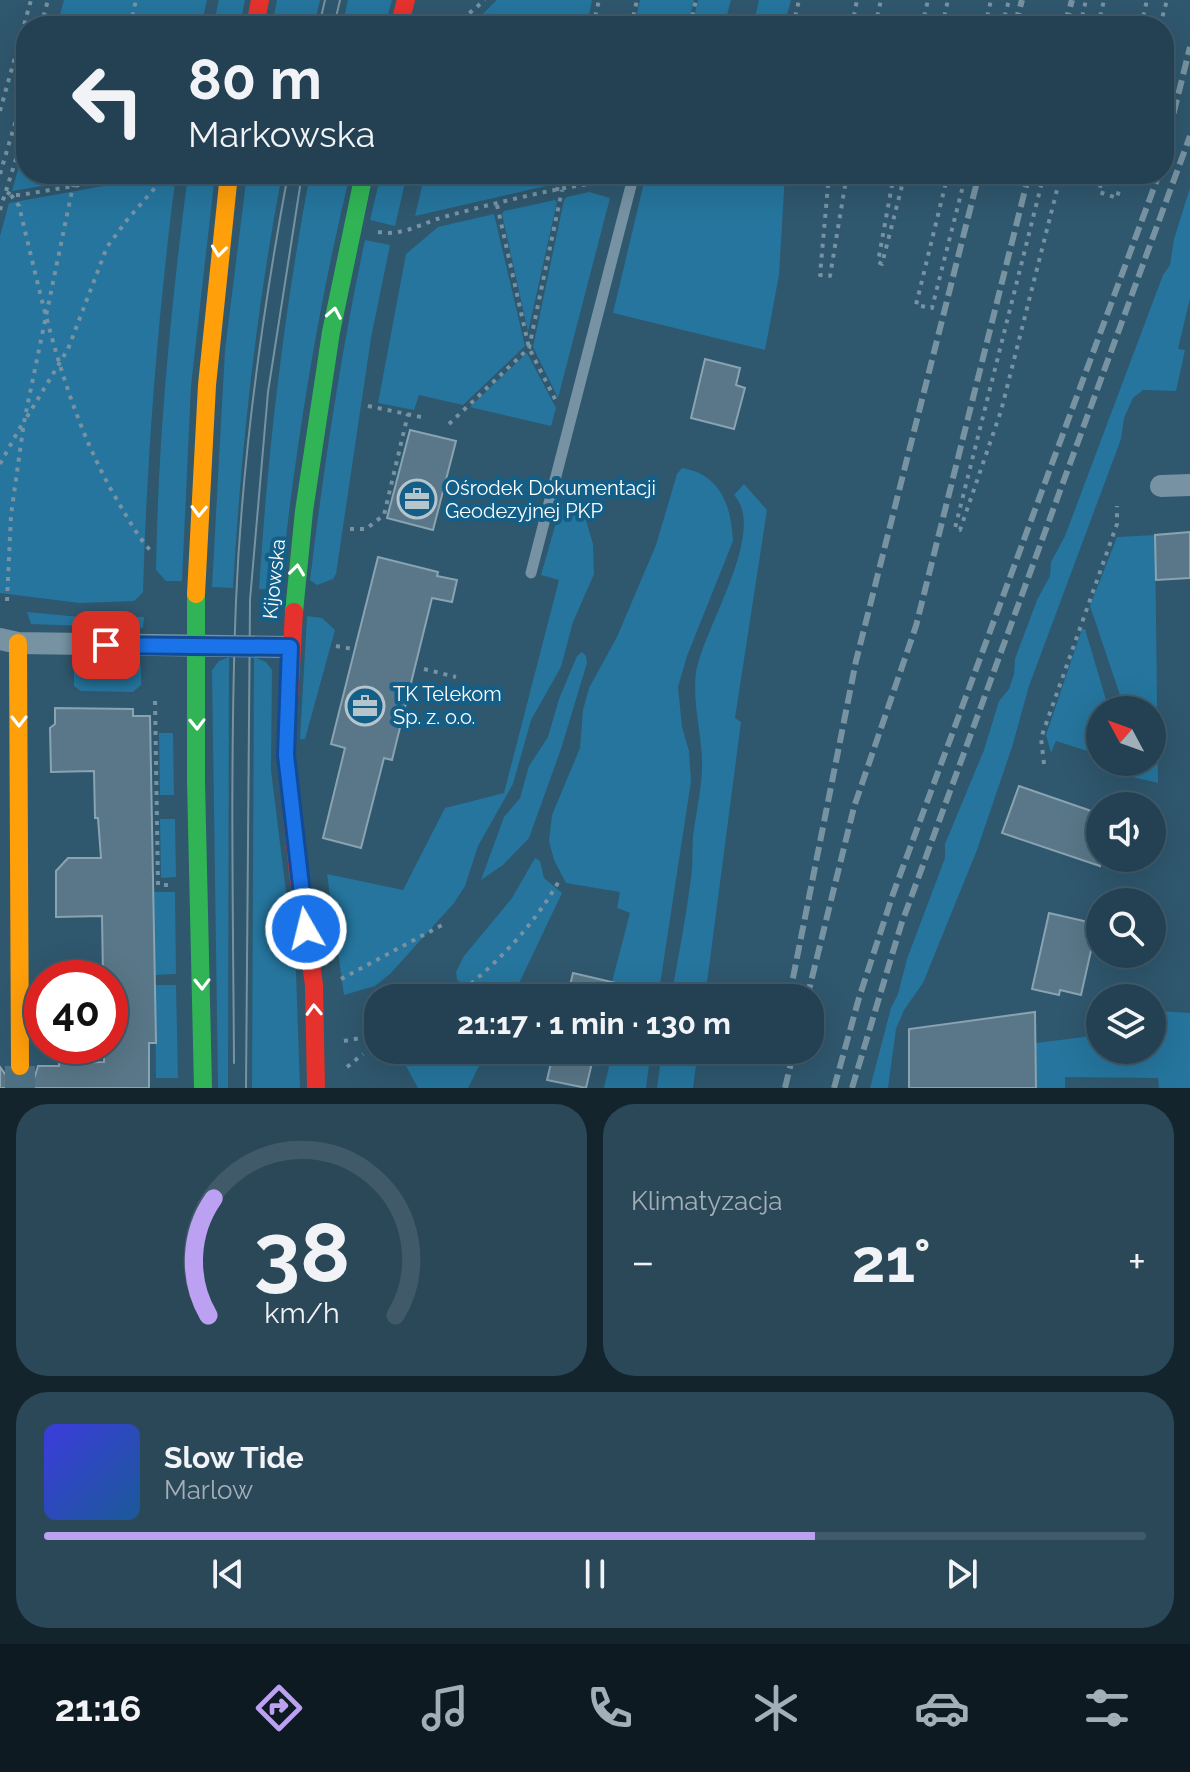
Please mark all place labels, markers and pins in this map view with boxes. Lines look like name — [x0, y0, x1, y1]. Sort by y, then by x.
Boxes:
place label: Ośrodek Dokumentacji Geodezyjnej PKP — [445, 476, 656, 523]
office icon: Ośrodek Dokumentacji Geodezyjnej PKP — [396, 478, 438, 520]
pin — [72, 611, 140, 679]
place label: TK Telekom Sp. z. o.o. — [393, 682, 502, 729]
office icon: TK Telekom Sp. z. o.o. — [344, 685, 386, 727]

